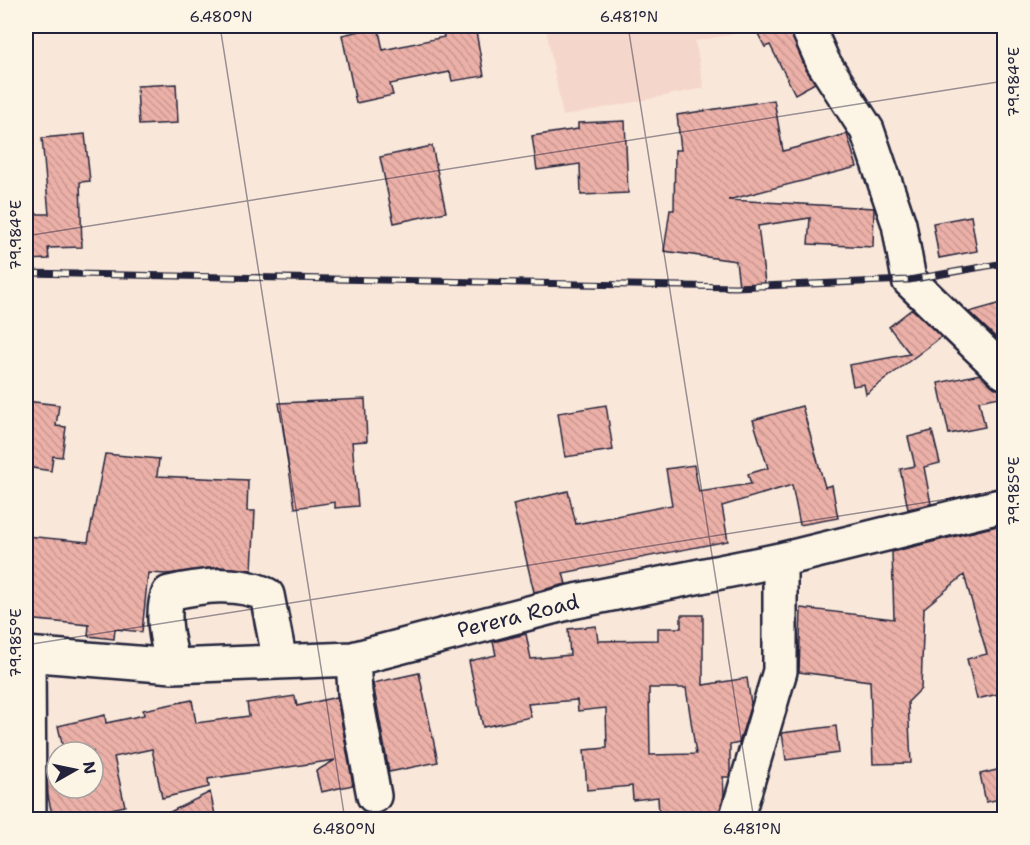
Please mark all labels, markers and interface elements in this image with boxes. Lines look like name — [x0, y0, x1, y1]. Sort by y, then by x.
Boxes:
text: 6.480°N — [190, 7, 252, 27]
text: 6.481°N — [600, 7, 658, 27]
text: 79.984°E — [1004, 47, 1024, 117]
text: 79.984°E — [6, 200, 26, 270]
text: 79.985°E — [1004, 456, 1024, 526]
street label: Perera Road — [454, 587, 582, 645]
text: 79.985°E — [6, 608, 26, 678]
north arrow — [45, 740, 105, 800]
text: N — [78, 760, 101, 776]
text: 6.480°N — [313, 819, 375, 839]
text: 6.481°N — [723, 819, 781, 839]

